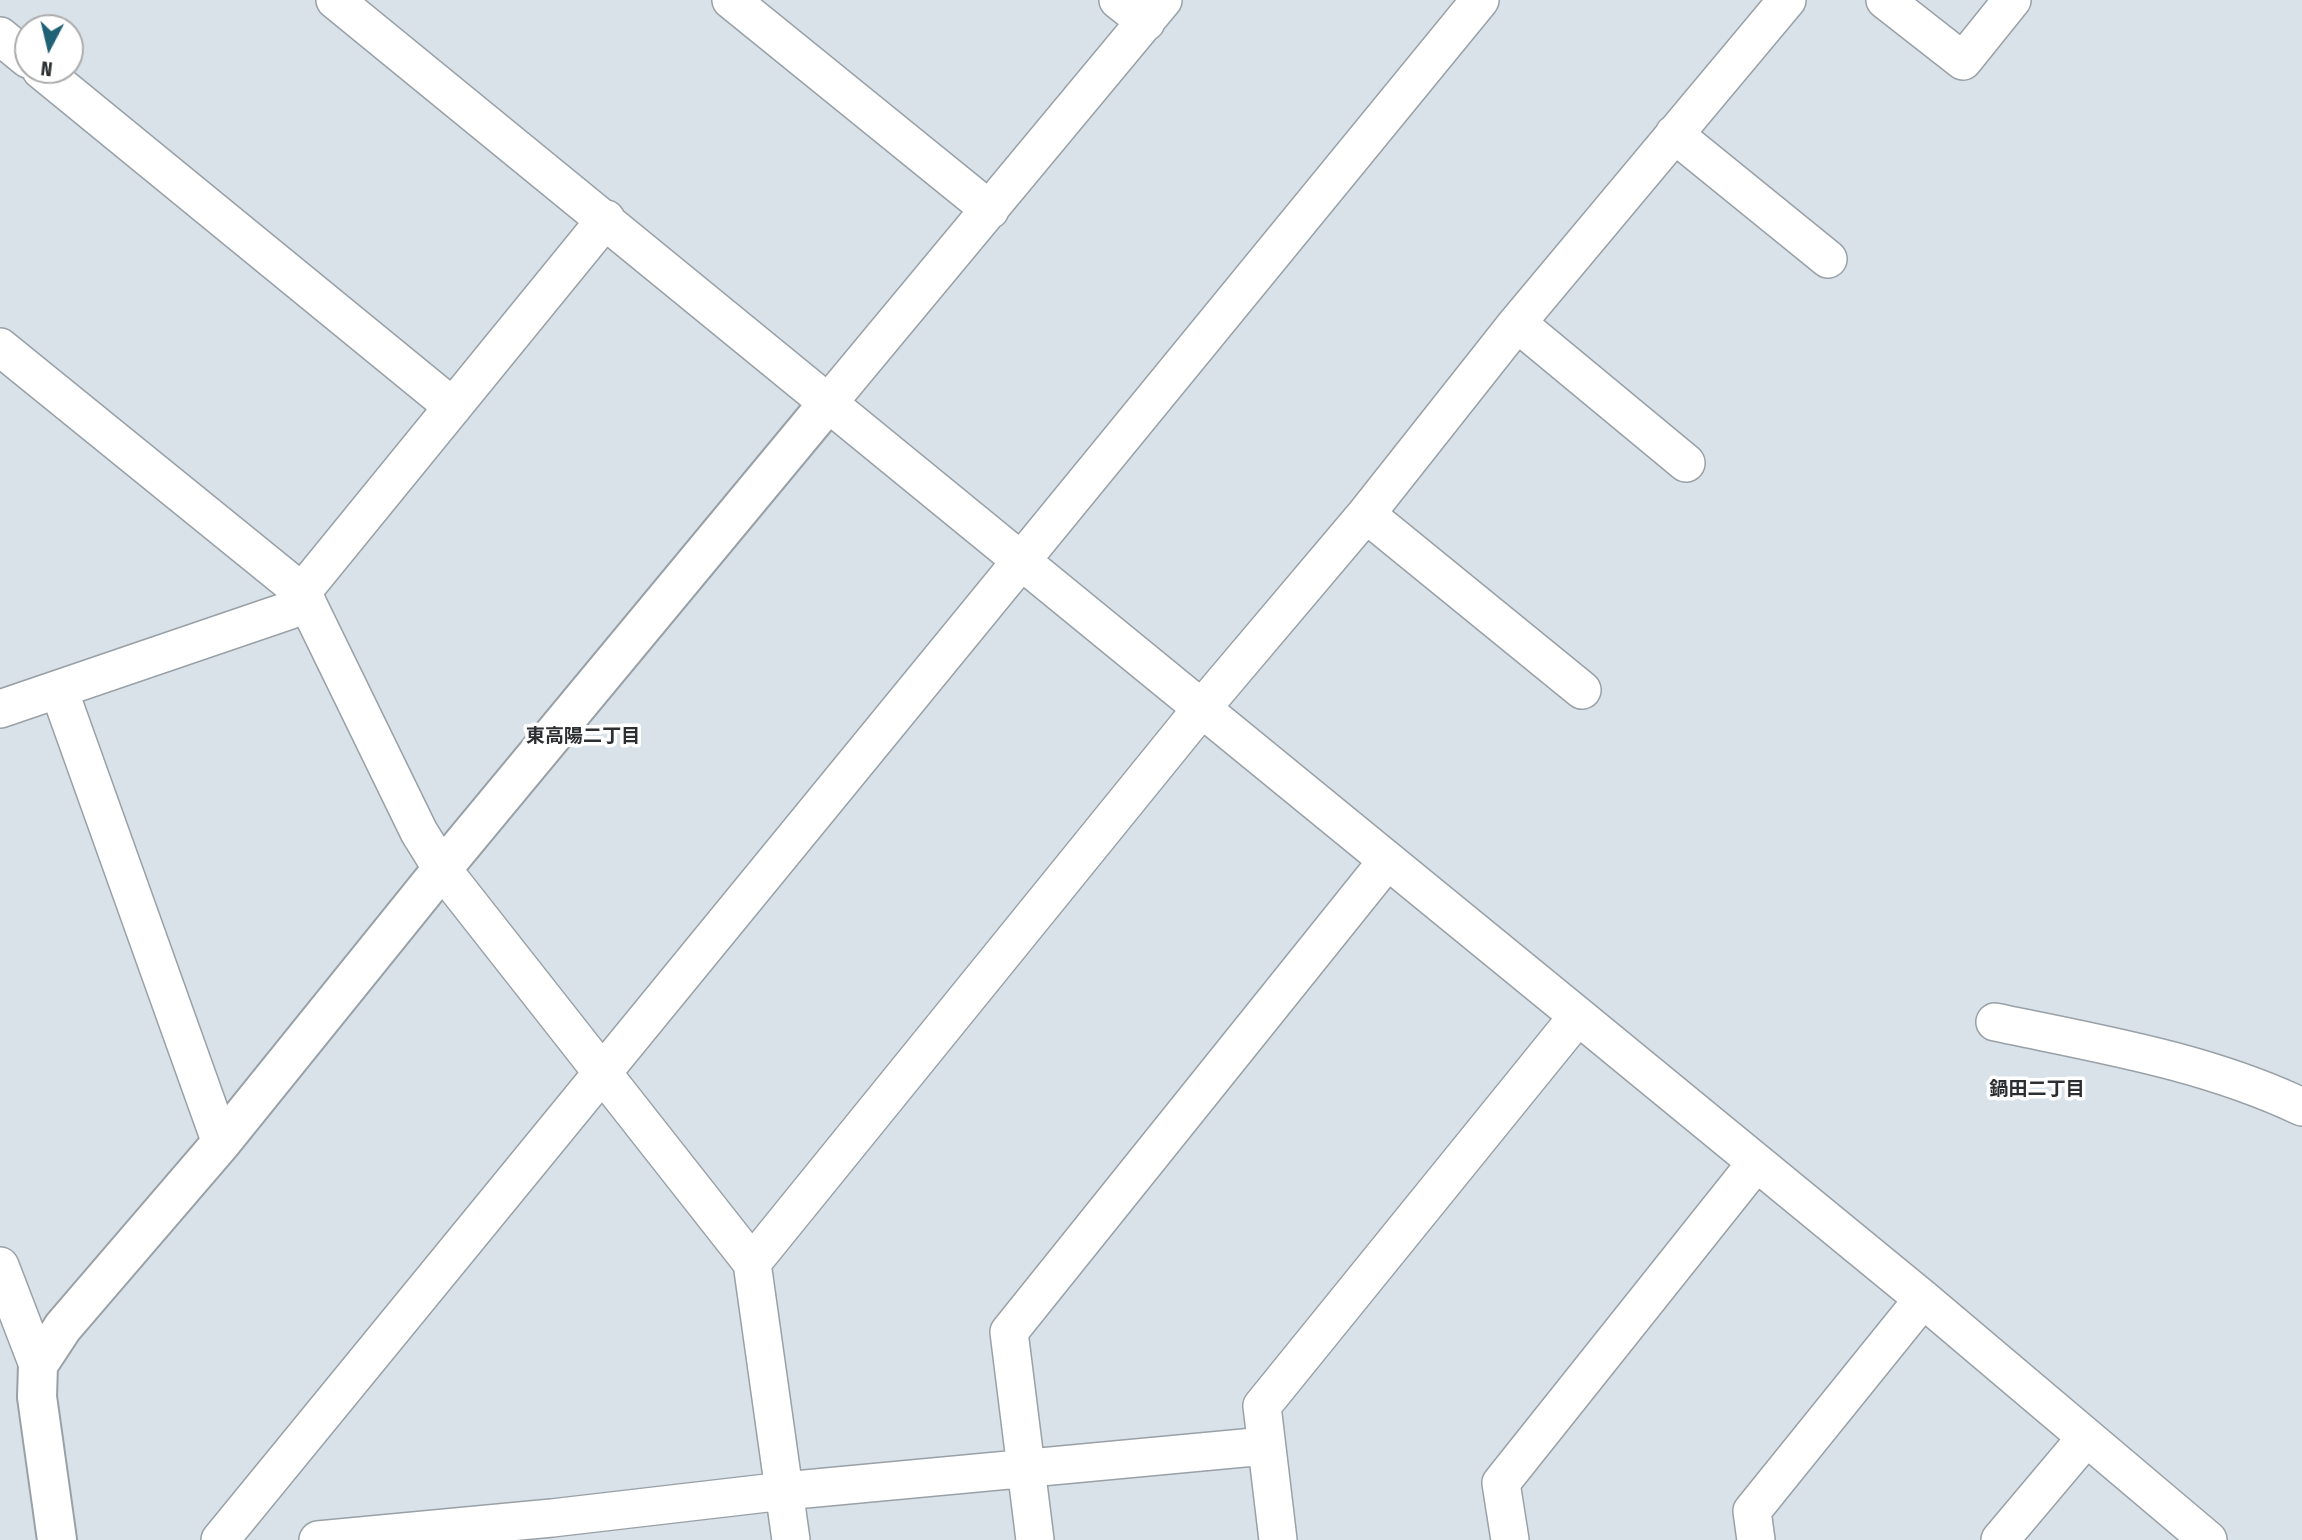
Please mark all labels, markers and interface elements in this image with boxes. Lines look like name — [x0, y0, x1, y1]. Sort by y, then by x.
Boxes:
north arrow — [14, 14, 84, 84]
text: N — [40, 56, 54, 80]
district label: 東高陽二丁目 — [526, 726, 640, 748]
district label: 鍋田二丁目 — [1990, 1079, 2084, 1101]

